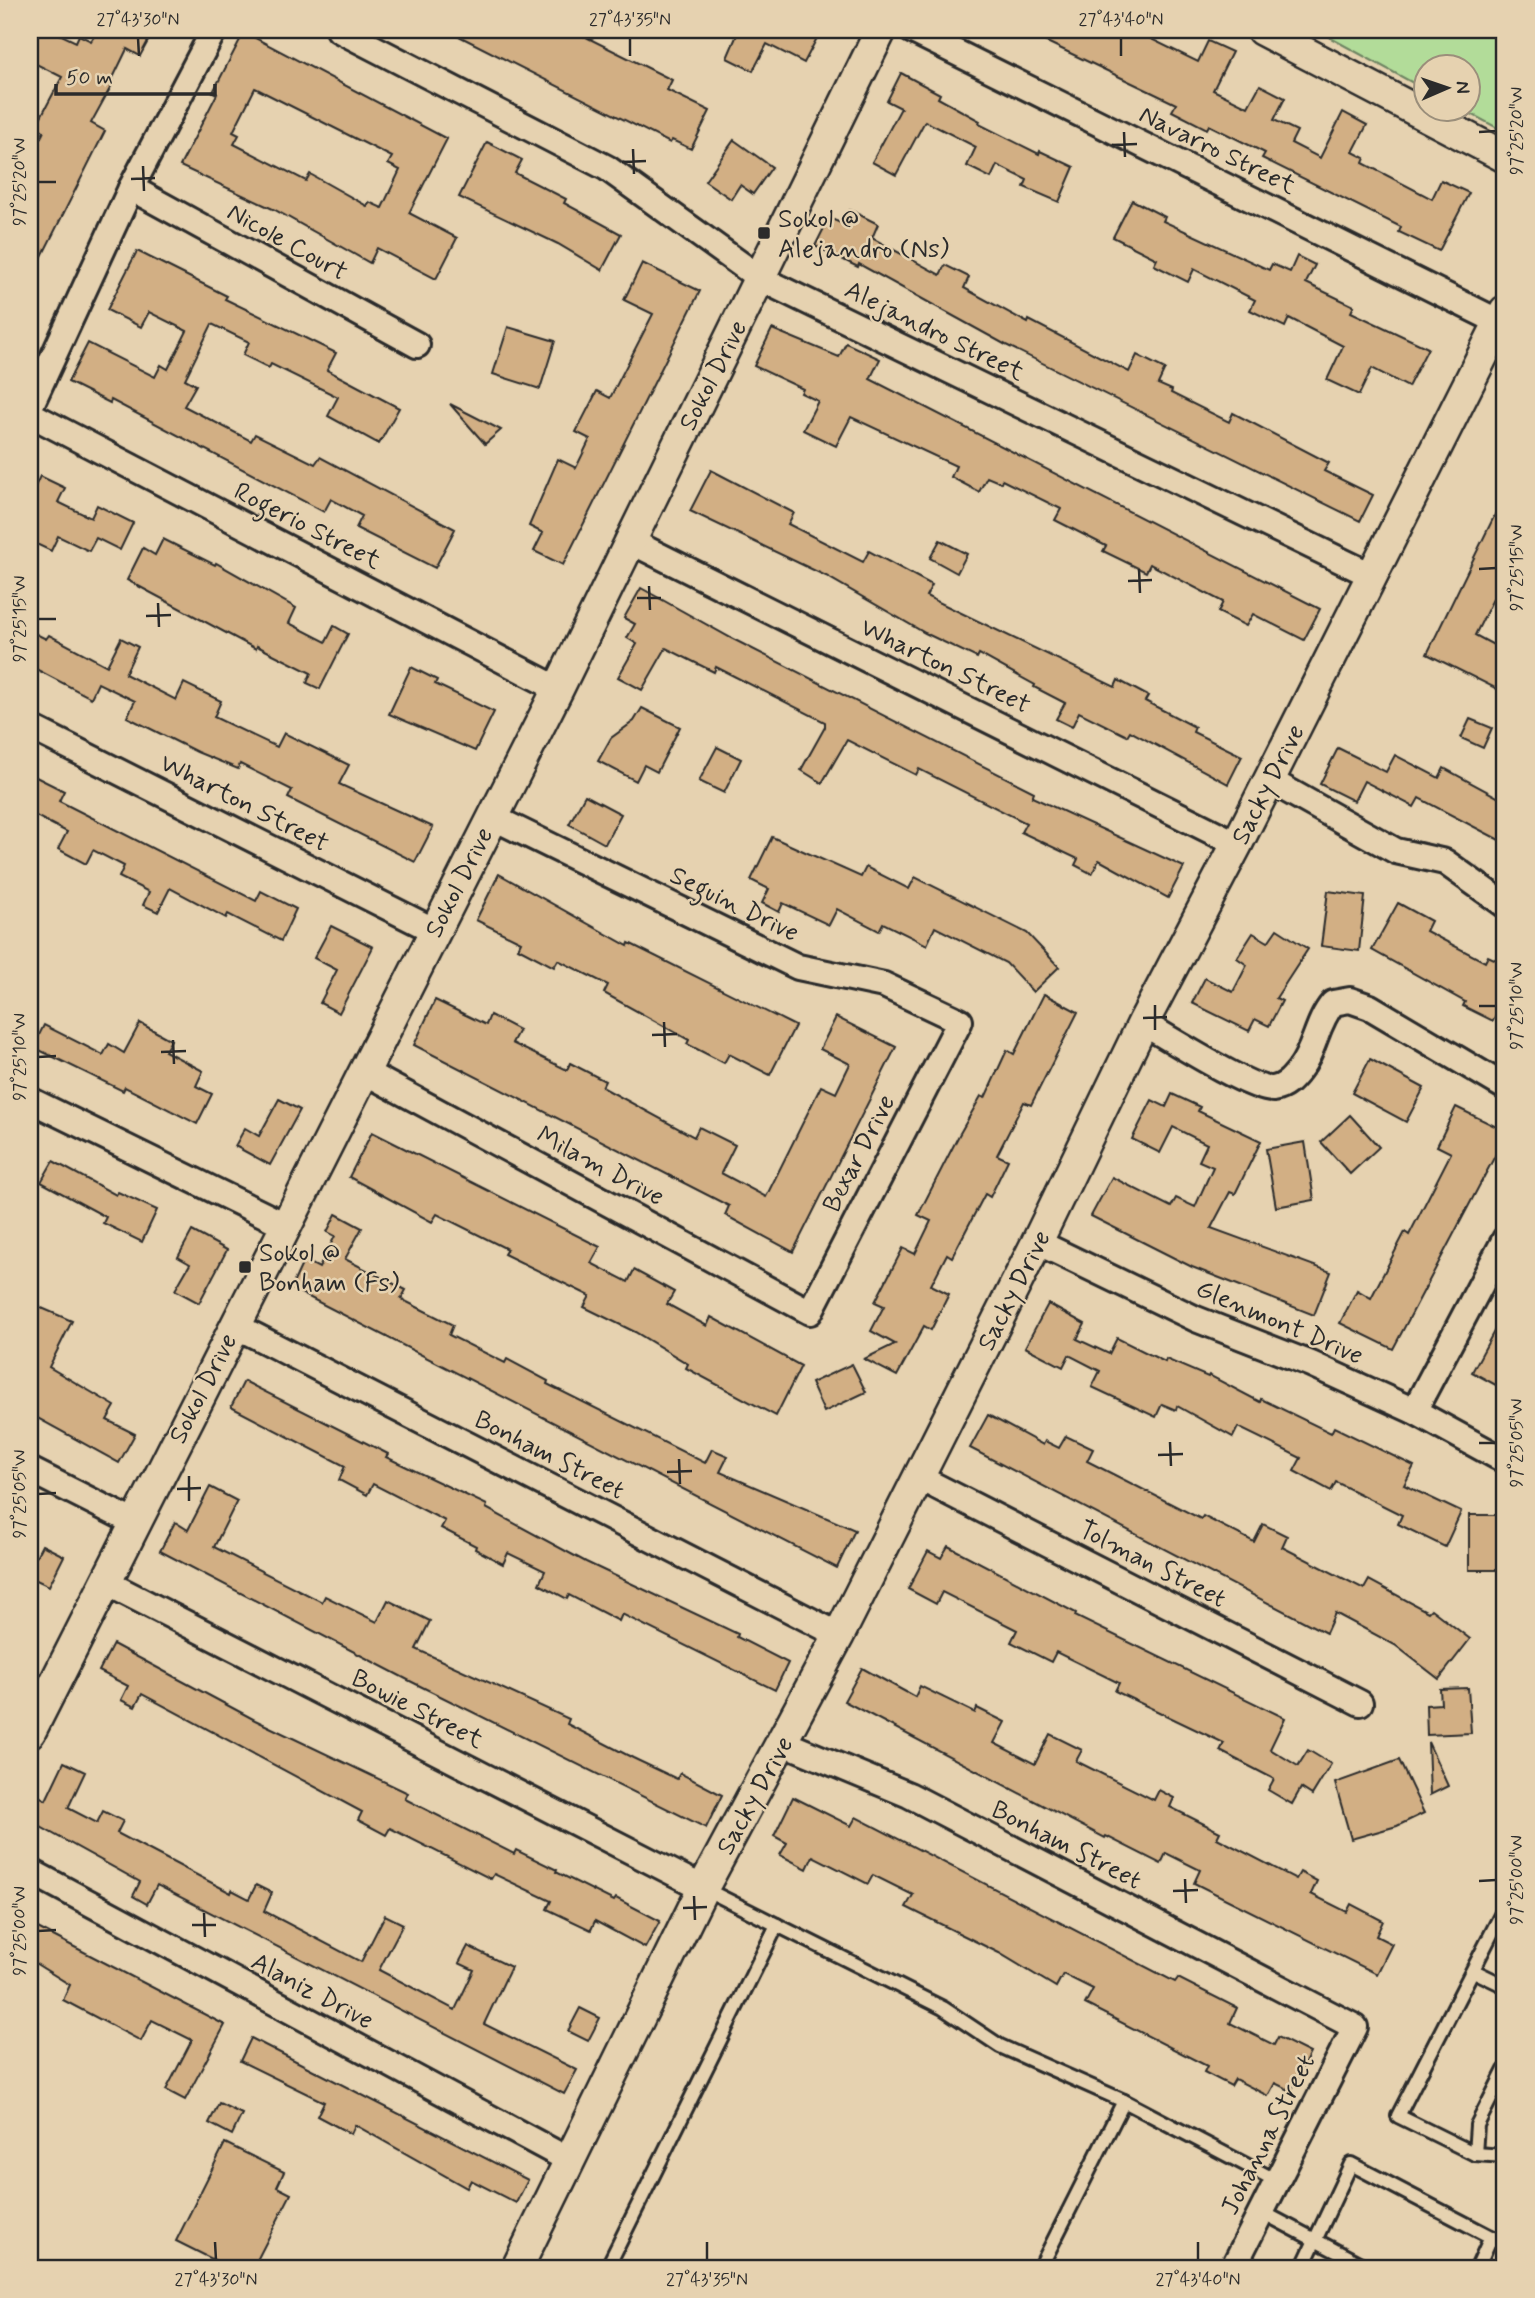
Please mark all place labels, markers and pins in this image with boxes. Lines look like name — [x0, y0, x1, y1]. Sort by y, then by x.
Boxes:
place label: Sokol @ Alejandro (Ns) — [778, 203, 949, 267]
marker: Sokol @ Alejandro (Ns) — [756, 225, 772, 241]
place label: Sokol @ Bonham (Fs) — [259, 1237, 399, 1301]
marker: Sokol @ Bonham (Fs) — [237, 1259, 253, 1275]

